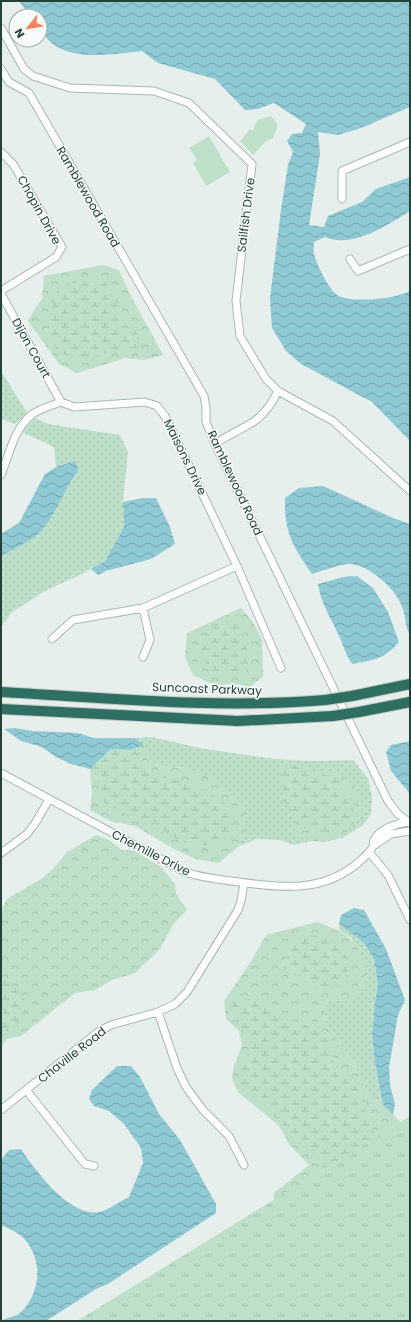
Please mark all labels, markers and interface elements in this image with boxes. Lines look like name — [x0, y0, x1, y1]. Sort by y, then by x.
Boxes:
north arrow — [8, 8, 48, 48]
text: N — [10, 25, 28, 41]
street label: Ramblewood Road — [53, 143, 124, 250]
street label: Chopin Drive — [13, 172, 65, 247]
street label: Sailfish Drive — [232, 177, 259, 253]
street label: Dijon Court — [8, 315, 55, 381]
street label: Maisons Drive — [160, 416, 211, 498]
street label: Ramblewood Road — [204, 428, 267, 538]
street label: Suncoast Parkway — [152, 678, 262, 699]
street label: Chemille Drive — [109, 825, 194, 880]
street label: Chaville Road — [34, 1023, 109, 1087]

